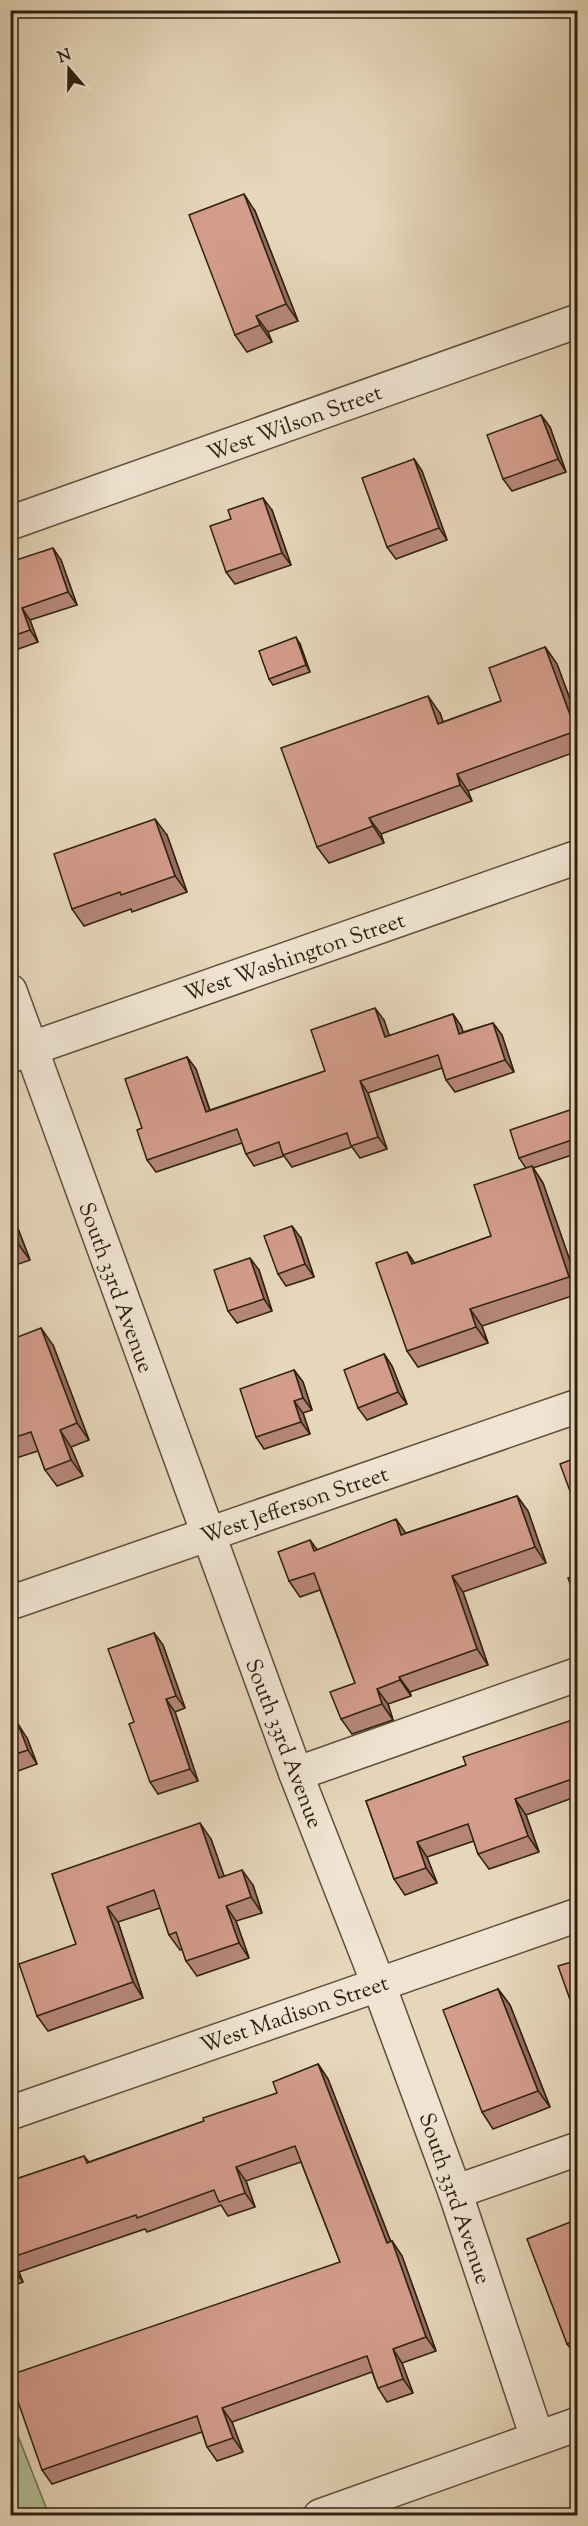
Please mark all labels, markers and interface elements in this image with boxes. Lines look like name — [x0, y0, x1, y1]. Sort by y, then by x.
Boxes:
north arrow — [39, 39, 99, 99]
text: N — [55, 44, 75, 70]
street label: West Wilson Street — [203, 378, 387, 471]
street label: West Washington Street — [180, 906, 410, 1012]
street label: South 33rd Avenue — [68, 1198, 160, 1378]
street label: West Jefferson Street — [197, 1460, 394, 1554]
street label: South 33rd Avenue — [235, 1655, 329, 1834]
street label: West Madison Street — [196, 1968, 394, 2063]
street label: South 33rd Avenue — [409, 2109, 497, 2289]

